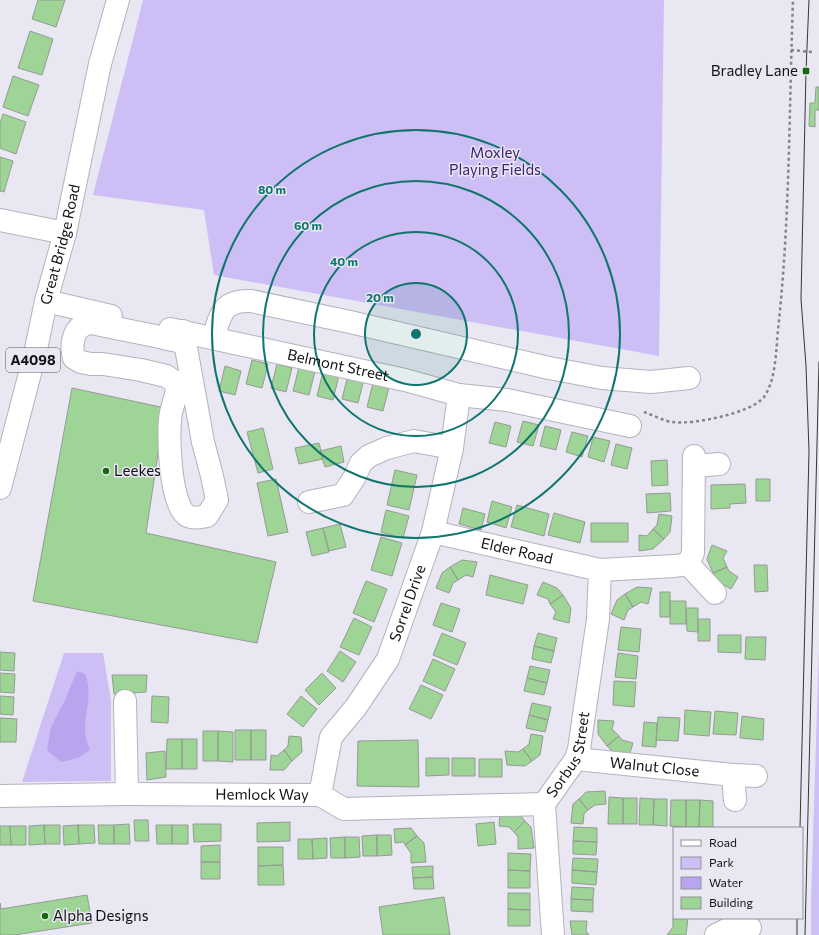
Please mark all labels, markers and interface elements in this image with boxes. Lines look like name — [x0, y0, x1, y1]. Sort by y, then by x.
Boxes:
place label: Bradley Lane — [711, 61, 798, 79]
marker: Bradley Lane — [801, 66, 811, 76]
park label: Moxley Playing Fields — [449, 143, 541, 178]
street label: Great Bridge Road — [35, 182, 83, 306]
text: 80 m — [258, 182, 286, 196]
text: 60 m — [294, 218, 322, 232]
text: 40 m — [330, 254, 358, 268]
text: 20 m — [366, 290, 394, 304]
centre of rings — [409, 327, 423, 341]
street label: Belmont Street — [286, 345, 391, 384]
road number: A4098 — [6, 348, 60, 372]
place label: Leekes — [114, 461, 161, 479]
marker: Leekes — [101, 466, 111, 476]
street label: Elder Road — [479, 533, 555, 567]
street label: Sorrel Drive — [385, 562, 429, 644]
street label: Sorbus Street — [542, 710, 592, 800]
street label: Walnut Close — [609, 753, 700, 780]
street label: Hemlock Way — [215, 784, 309, 803]
legend — [673, 827, 803, 919]
text: Road — [709, 835, 737, 849]
text: Park — [709, 855, 735, 869]
text: Water — [709, 875, 743, 889]
text: Building — [709, 895, 753, 909]
place label: Alpha Designs — [53, 906, 149, 924]
marker: Alpha Designs — [40, 911, 50, 921]

